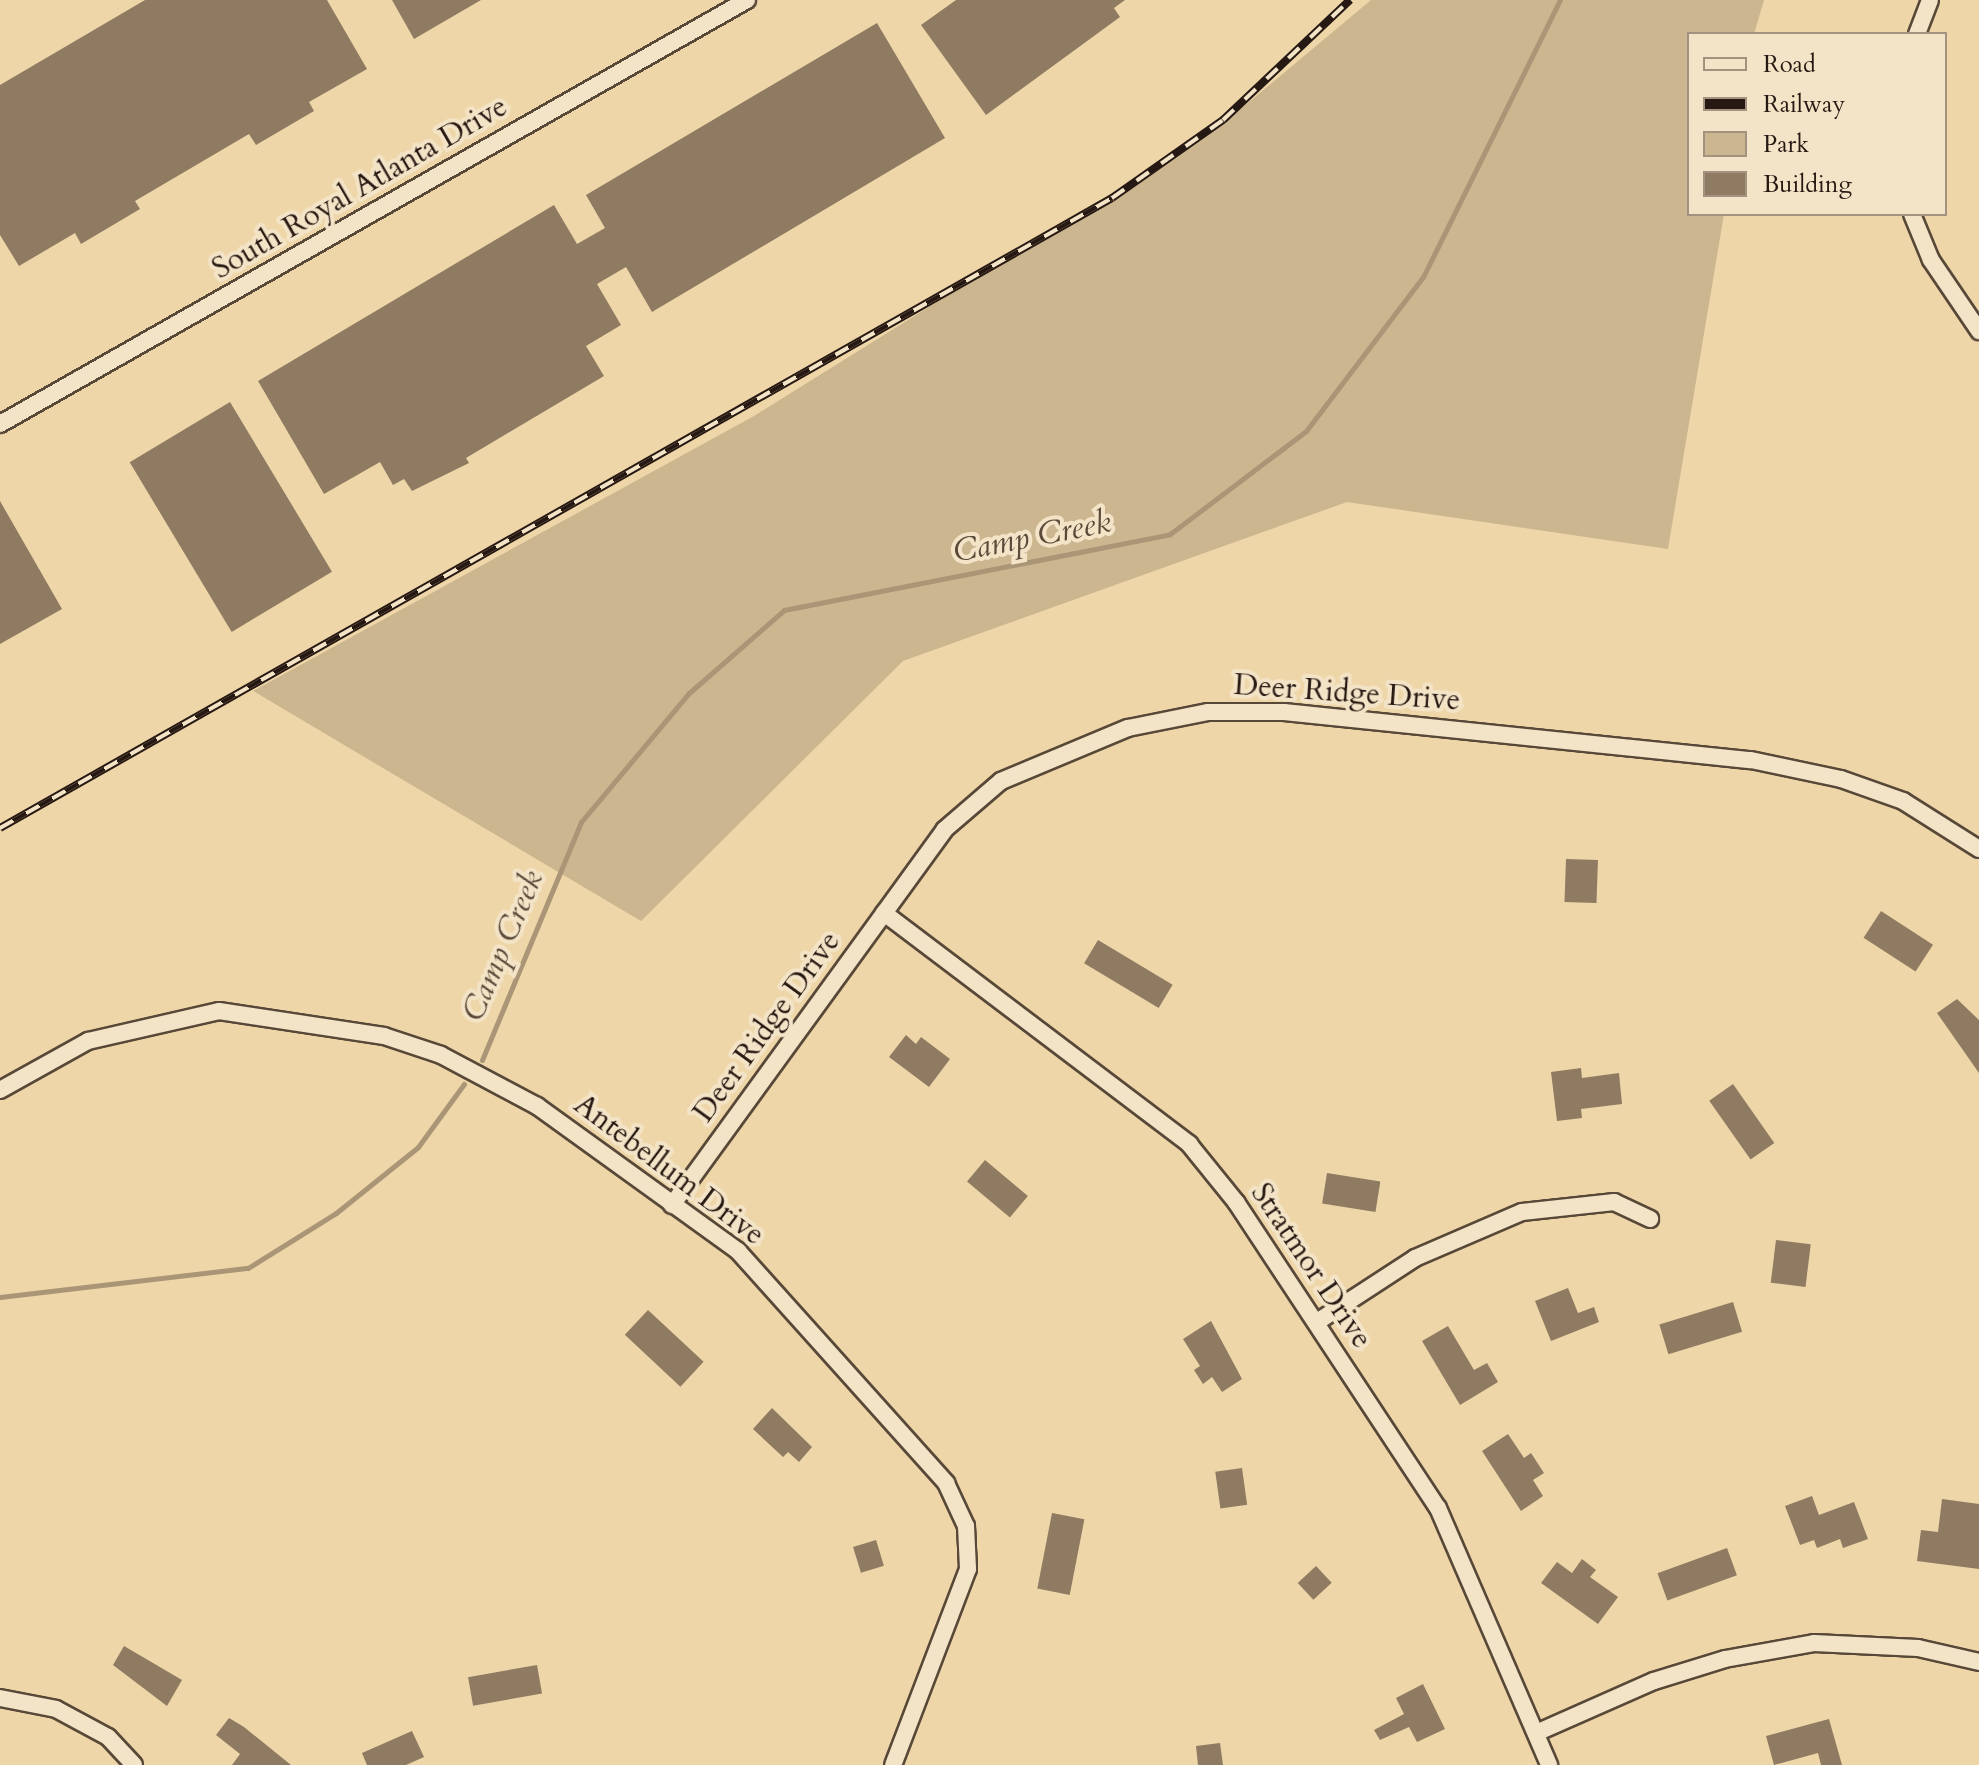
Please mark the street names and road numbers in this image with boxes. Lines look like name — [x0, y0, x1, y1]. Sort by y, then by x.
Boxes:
street label: South Royal Atlanta Drive — [206, 89, 514, 287]
street label: Deer Ridge Drive — [1233, 667, 1461, 719]
street label: Deer Ridge Drive — [686, 925, 848, 1129]
street label: Antebellum Drive — [567, 1087, 771, 1253]
street label: Stratmor Drive — [1243, 1177, 1379, 1355]

